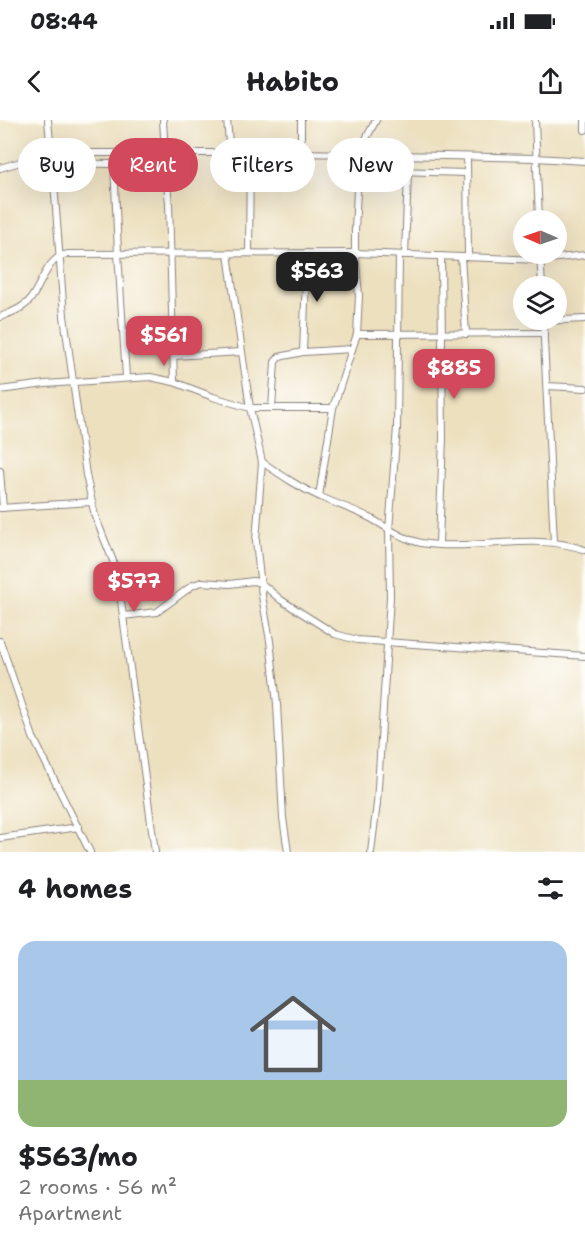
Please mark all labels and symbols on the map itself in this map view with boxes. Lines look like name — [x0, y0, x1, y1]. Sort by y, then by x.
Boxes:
north arrow — [513, 210, 567, 264]
pin: $563 — [281, 252, 353, 303]
pin: $561 — [128, 316, 200, 367]
pin: $885 — [418, 349, 490, 400]
pin: $577 — [98, 562, 170, 613]

